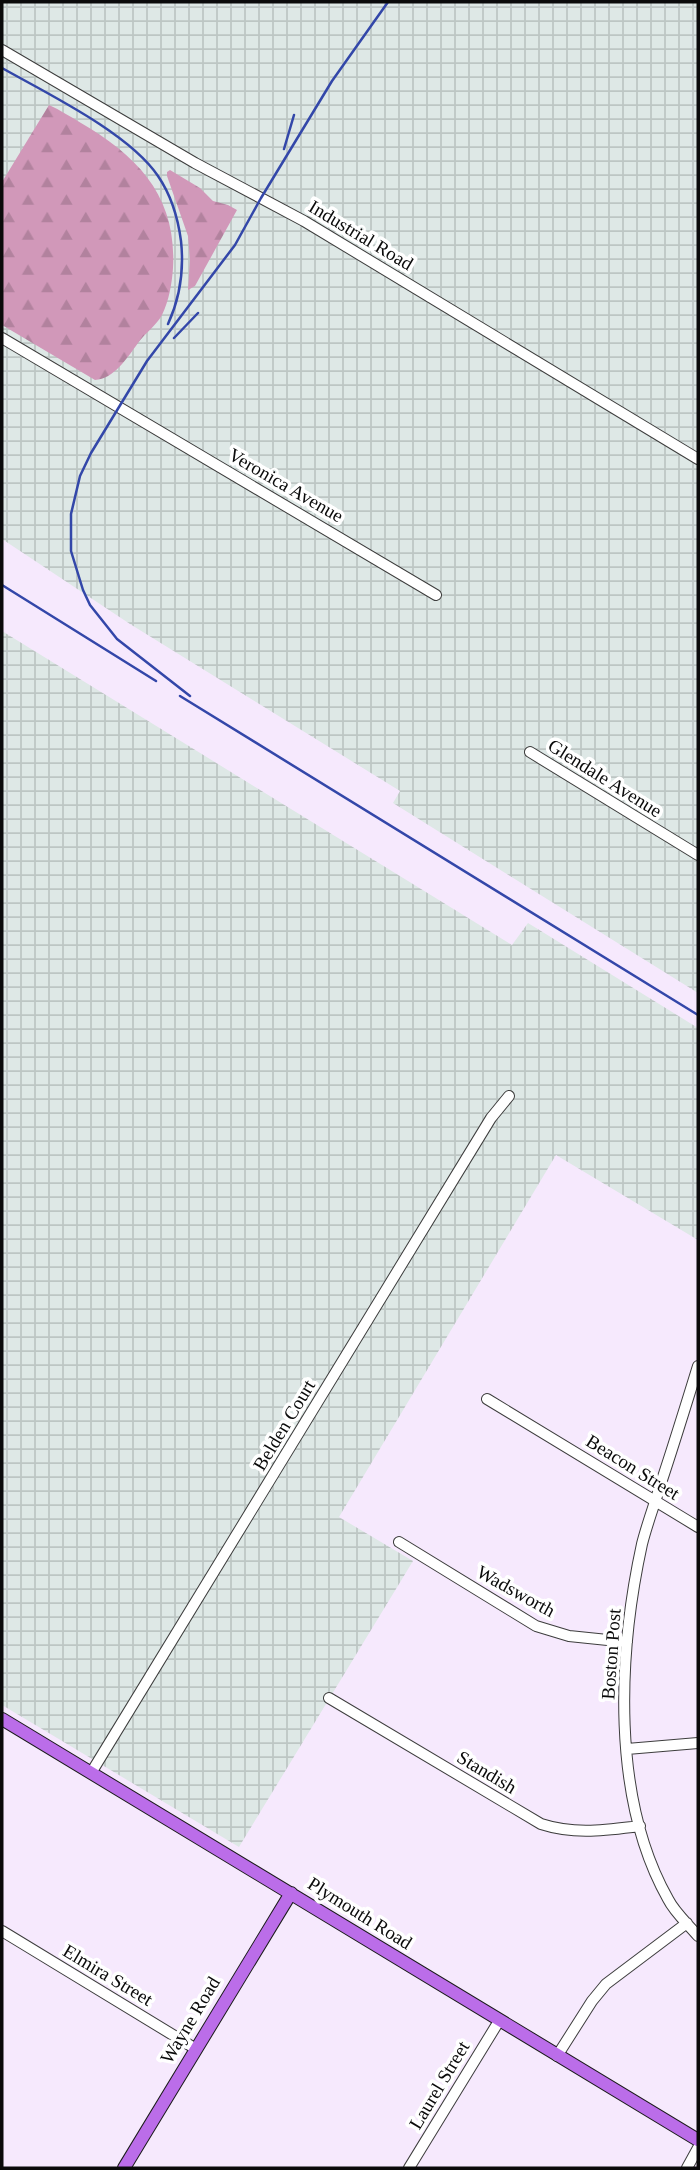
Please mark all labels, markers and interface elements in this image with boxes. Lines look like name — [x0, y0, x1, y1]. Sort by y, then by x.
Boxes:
street label: Industrial Road — [305, 196, 417, 275]
street label: Veronica Avenue — [225, 444, 347, 526]
street label: Glendale Avenue — [544, 735, 666, 821]
street label: Belden Court — [249, 1375, 320, 1474]
street label: Beacon Street — [582, 1430, 684, 1504]
street label: Wadsworth — [473, 1561, 559, 1621]
street label: Boston Post — [597, 1607, 625, 1700]
street label: Standish — [454, 1746, 521, 1798]
street label: Plymouth Road — [304, 1873, 416, 1954]
street label: Elmira Street — [59, 1940, 157, 2010]
street label: Wayne Road — [156, 1973, 224, 2067]
street label: Laurel Street — [405, 2037, 474, 2133]

